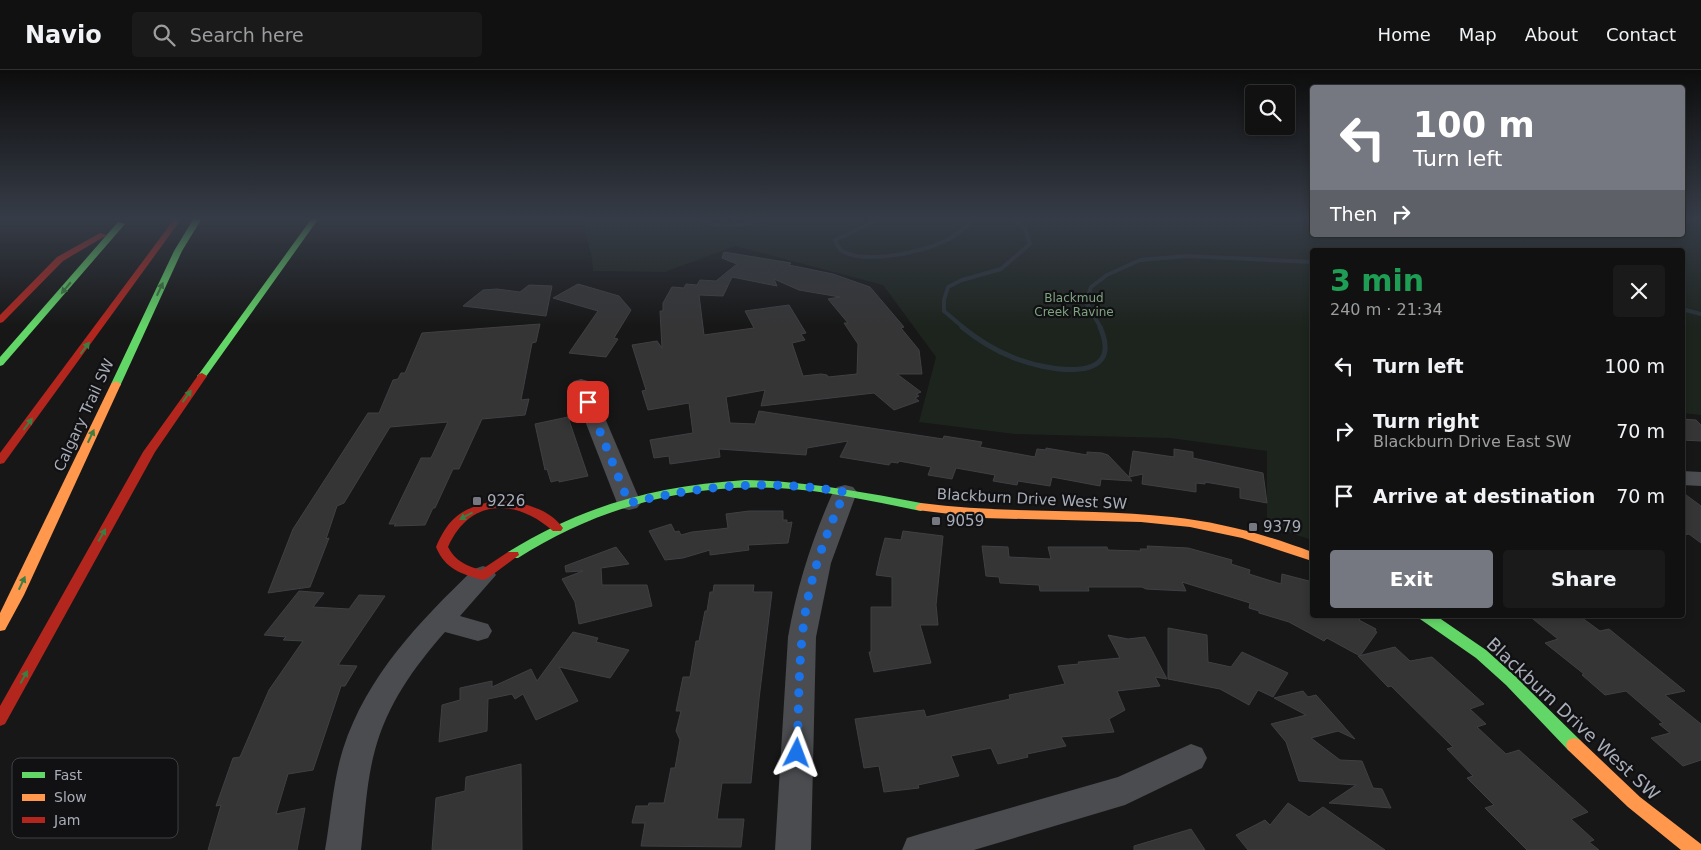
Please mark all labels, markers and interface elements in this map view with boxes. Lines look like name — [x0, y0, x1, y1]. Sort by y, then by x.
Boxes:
search box — [132, 12, 482, 57]
text: Navio — [25, 21, 102, 49]
icon: search — [150, 21, 178, 49]
text: Search here — [190, 24, 304, 46]
text: Home — [1378, 24, 1431, 45]
text: Map — [1459, 24, 1497, 45]
text: About — [1525, 24, 1578, 45]
text: Contact — [1606, 24, 1676, 45]
map controls — [1245, 85, 1295, 135]
button: search — [1245, 85, 1295, 135]
icon: left — [1330, 105, 1395, 170]
text: 100 m — [1413, 105, 1535, 145]
text: Turn left — [1413, 146, 1502, 171]
icon: right — [1387, 200, 1415, 228]
text: Then — [1330, 203, 1377, 225]
text: 3 min — [1330, 263, 1424, 298]
button: close — [1613, 265, 1665, 317]
one-way arrow — [61, 282, 72, 295]
one-way arrow — [156, 282, 164, 296]
park label: Blackmud Creek Ravine — [1034, 291, 1114, 319]
text: 240 m · 21:34 — [1330, 300, 1443, 319]
one-way arrow — [80, 341, 90, 355]
icon: left — [1330, 352, 1358, 380]
text: Turn left — [1373, 355, 1464, 377]
text: 100 m — [1604, 355, 1665, 377]
street label: Calgary Trail SW — [50, 356, 118, 474]
pin — [567, 381, 609, 423]
icon: arrive — [574, 388, 602, 416]
one-way arrow — [181, 390, 191, 403]
text: Turn right — [1373, 410, 1479, 432]
one-way arrow — [23, 417, 33, 431]
icon: right — [1330, 417, 1358, 445]
text: 70 m — [1616, 420, 1665, 442]
one-way arrow — [88, 429, 96, 443]
text: Blackburn Drive East SW — [1373, 432, 1571, 451]
icon: arrive — [1330, 482, 1358, 510]
street label: Blackburn Drive West SW — [936, 485, 1128, 513]
text: Arrive at destination — [1373, 485, 1595, 507]
text: 70 m — [1616, 485, 1665, 507]
place label: 9226 — [487, 492, 525, 510]
marker: 9226 — [471, 495, 483, 507]
one-way arrow — [459, 512, 474, 520]
place label: 9059 — [946, 512, 984, 530]
marker: 9059 — [930, 515, 942, 527]
place label: 9379 — [1263, 518, 1301, 536]
marker: 9379 — [1247, 521, 1259, 533]
one-way arrow — [98, 529, 107, 542]
button: Exit — [1330, 550, 1493, 608]
button: Share — [1503, 550, 1665, 608]
one-way arrow — [19, 576, 27, 590]
street label: Blackburn Drive West SW — [1483, 633, 1664, 804]
one-way arrow — [19, 671, 28, 684]
position arrow — [770, 726, 822, 778]
legend — [12, 758, 178, 838]
text: Fast — [54, 767, 83, 783]
text: Slow — [54, 789, 87, 805]
text: Jam — [53, 812, 80, 828]

